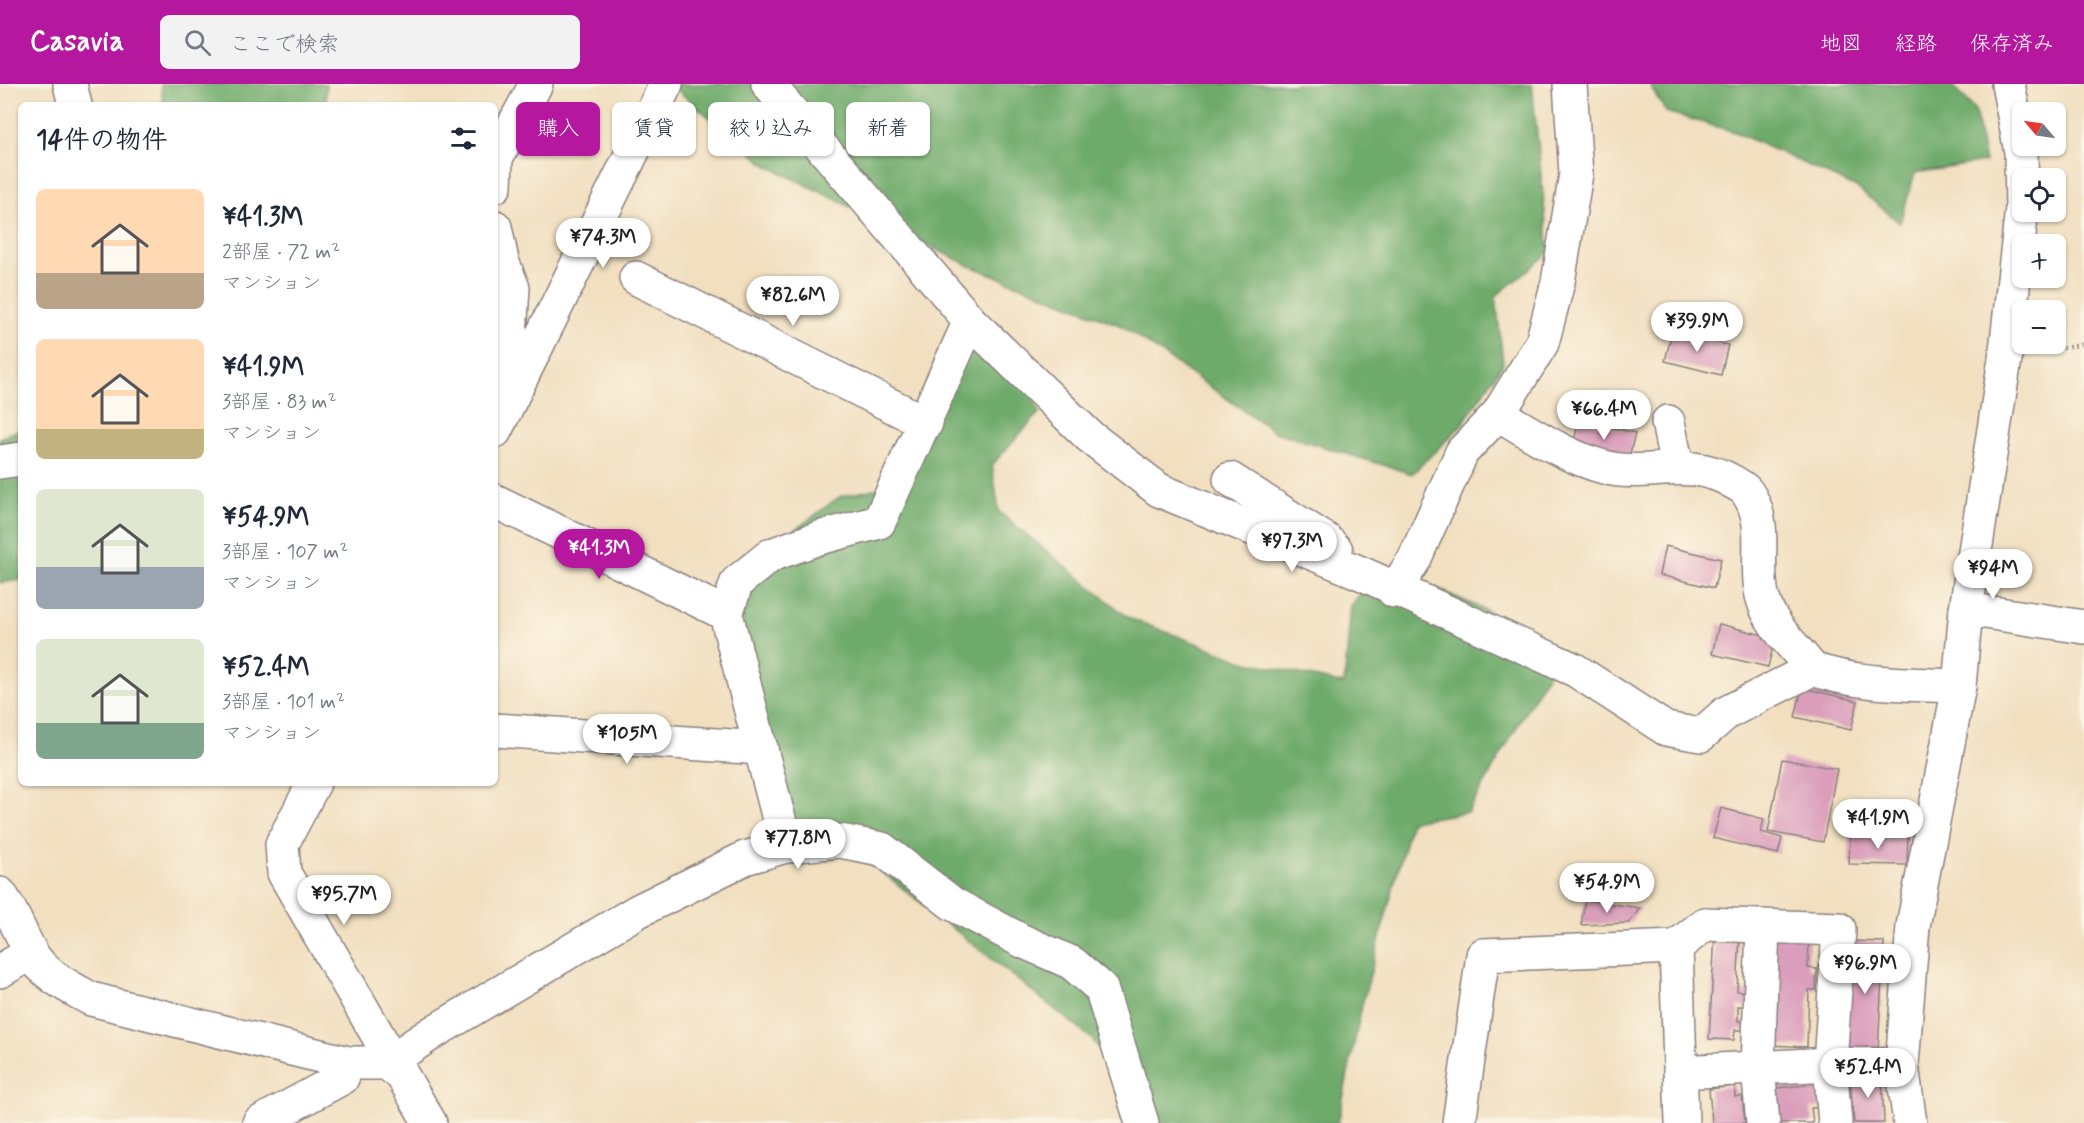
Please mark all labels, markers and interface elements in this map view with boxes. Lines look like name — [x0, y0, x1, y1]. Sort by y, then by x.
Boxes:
search box — [160, 15, 580, 69]
text: Casavia — [30, 24, 124, 61]
icon: search — [181, 26, 214, 59]
text: 地図 — [1820, 30, 1862, 58]
text: 経路 — [1895, 30, 1937, 58]
text: 保存済み — [1970, 30, 2054, 58]
text: ここで検索 — [229, 31, 339, 59]
chip: 購入 — [516, 102, 600, 156]
chip: 賃貸 — [612, 102, 696, 156]
chip: 絞り込み — [708, 102, 834, 156]
chip: 新着 — [846, 102, 930, 156]
north arrow — [2012, 102, 2066, 156]
map controls — [2012, 102, 2066, 354]
icon: filters — [447, 122, 480, 155]
text: 14件の物件 — [36, 124, 167, 158]
button: locate — [2012, 168, 2066, 222]
text: ¥41.3M — [222, 201, 303, 235]
icon: home — [84, 213, 156, 285]
pin: ¥74.3M — [554, 218, 652, 269]
text: ¥74.3M — [570, 224, 636, 251]
button: + — [2012, 234, 2066, 288]
text: 2部屋 · 72 m² — [222, 239, 340, 266]
text: マンション — [222, 270, 321, 297]
pin: ¥82.6M — [744, 276, 842, 327]
text: ¥82.6M — [760, 282, 826, 309]
button: − — [2012, 300, 2066, 354]
pin: ¥39.9M — [1648, 302, 1746, 353]
text: ¥39.9M — [1665, 308, 1729, 335]
text: ¥41.9M — [222, 351, 304, 385]
icon: home — [84, 363, 156, 435]
text: 3部屋 · 83 m² — [222, 389, 336, 416]
pin: ¥66.4M — [1555, 390, 1653, 441]
text: ¥66.4M — [1571, 396, 1637, 423]
text: マンション — [222, 420, 321, 447]
text: ¥54.9M — [222, 501, 309, 535]
icon: home — [84, 513, 156, 585]
pin: ¥97.3M — [1243, 522, 1341, 573]
text: ¥97.3M — [1261, 528, 1323, 555]
pin: ¥41.3M — [550, 529, 648, 580]
text: ¥41.3M — [568, 535, 630, 562]
text: 3部屋 · 107 m² — [222, 539, 348, 566]
pin: ¥94M — [1957, 549, 2029, 600]
text: ¥94M — [1967, 555, 2019, 582]
text: マンション — [222, 570, 321, 597]
text: ¥52.4M — [222, 651, 310, 685]
icon: home — [84, 663, 156, 735]
text: 3部屋 · 101 m² — [222, 689, 345, 716]
pin: ¥105M — [585, 714, 669, 765]
text: マンション — [222, 720, 321, 747]
text: ¥105M — [597, 720, 657, 747]
pin: ¥41.9M — [1829, 799, 1927, 850]
text: ¥41.9M — [1846, 805, 1910, 832]
pin: ¥77.8M — [749, 819, 847, 870]
text: ¥77.8M — [765, 825, 831, 852]
pin: ¥54.9M — [1558, 863, 1656, 914]
text: ¥54.9M — [1573, 869, 1641, 896]
pin: ¥95.7M — [295, 875, 393, 926]
text: ¥95.7M — [311, 881, 377, 908]
pin: ¥96.9M — [1816, 944, 1914, 995]
text: ¥96.9M — [1833, 950, 1897, 977]
pin: ¥52.4M — [1819, 1048, 1917, 1099]
text: ¥52.4M — [1834, 1054, 1902, 1081]

